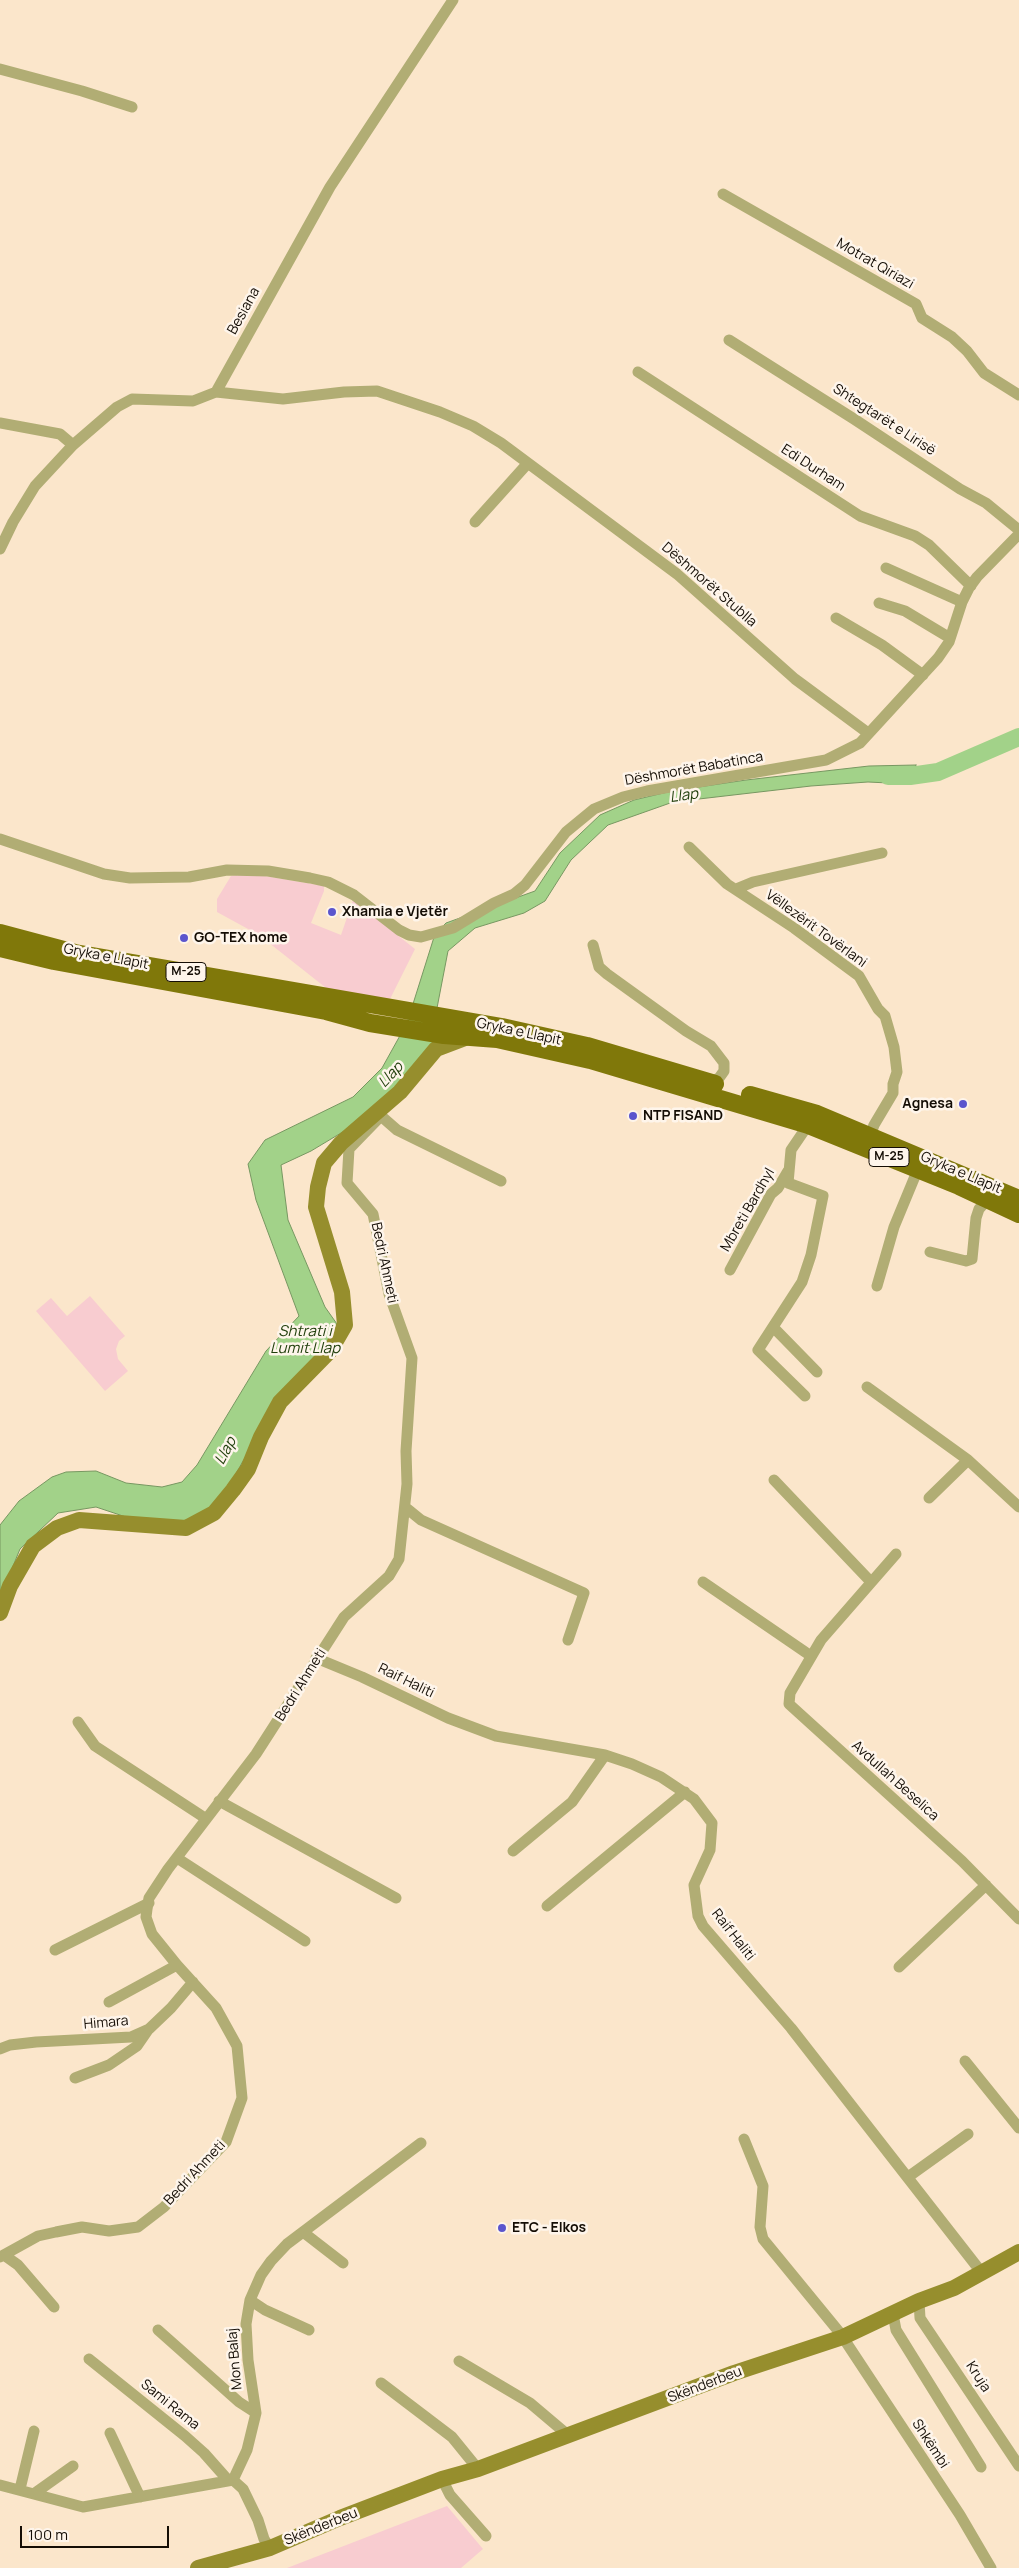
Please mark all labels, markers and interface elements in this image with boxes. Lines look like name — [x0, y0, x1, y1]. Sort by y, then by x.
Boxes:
street label: Motrat Qiriazi — [833, 235, 917, 293]
street label: Besiana — [224, 285, 264, 337]
street label: Shtegtarët e Lirisë — [830, 381, 938, 459]
street label: Edi Durham — [778, 441, 848, 495]
street label: Dëshmorët Stublla — [658, 539, 760, 631]
street label: Dëshmorët Babatinca — [624, 749, 764, 789]
water label: Llap — [669, 785, 699, 807]
street label: Vëllezërit Tovërlani — [762, 887, 870, 971]
place label: Xhamia e Vjetër — [342, 904, 448, 920]
marker: Xhamia e Vjetër — [326, 906, 338, 918]
place label: GO-TEX home — [194, 930, 288, 946]
marker: GO-TEX home — [178, 932, 190, 944]
street label: Gryka e Llapit — [62, 941, 150, 973]
road number: M-25 — [166, 962, 206, 982]
street label: Gryka e Llapit — [475, 1015, 563, 1049]
water label: Llap — [375, 1058, 407, 1092]
place label: Agnesa — [902, 1096, 953, 1112]
marker: Agnesa — [957, 1098, 969, 1110]
place label: NTP FISAND — [643, 1108, 723, 1124]
marker: NTP FISAND — [627, 1110, 639, 1122]
road number: M-25 — [869, 1148, 909, 1166]
street label: Gryka e Llapit — [918, 1148, 1004, 1198]
street label: Mbreti Bardhyl — [717, 1165, 779, 1255]
street label: Bedri Ahmeti — [367, 1221, 401, 1305]
water label: Shtrati i Lumit Llap — [270, 1323, 340, 1358]
water label: Llap — [211, 1434, 241, 1468]
street label: Bedri Ahmeti — [272, 1646, 330, 1724]
street label: Raif Haliti — [375, 1660, 437, 1702]
street label: Avdullah Beselica — [848, 1737, 942, 1825]
street label: Raif Haliti — [708, 1906, 758, 1964]
street label: Himara — [83, 2013, 129, 2033]
street label: Bedri Ahmeti — [161, 2137, 229, 2209]
place label: ETC - Elkos — [512, 2220, 586, 2236]
marker: ETC - Elkos — [496, 2222, 508, 2234]
street label: Mon Balaj — [224, 2327, 246, 2391]
street label: Kruja — [962, 2359, 994, 2395]
street label: Skënderbeu — [666, 2363, 744, 2407]
street label: Sami Rama — [137, 2376, 203, 2434]
street label: Shkëmbi — [908, 2416, 952, 2472]
street label: Skënderbeu — [282, 2505, 360, 2549]
scale bar — [22, 2516, 171, 2548]
text: 100 m — [28, 2524, 68, 2545]

